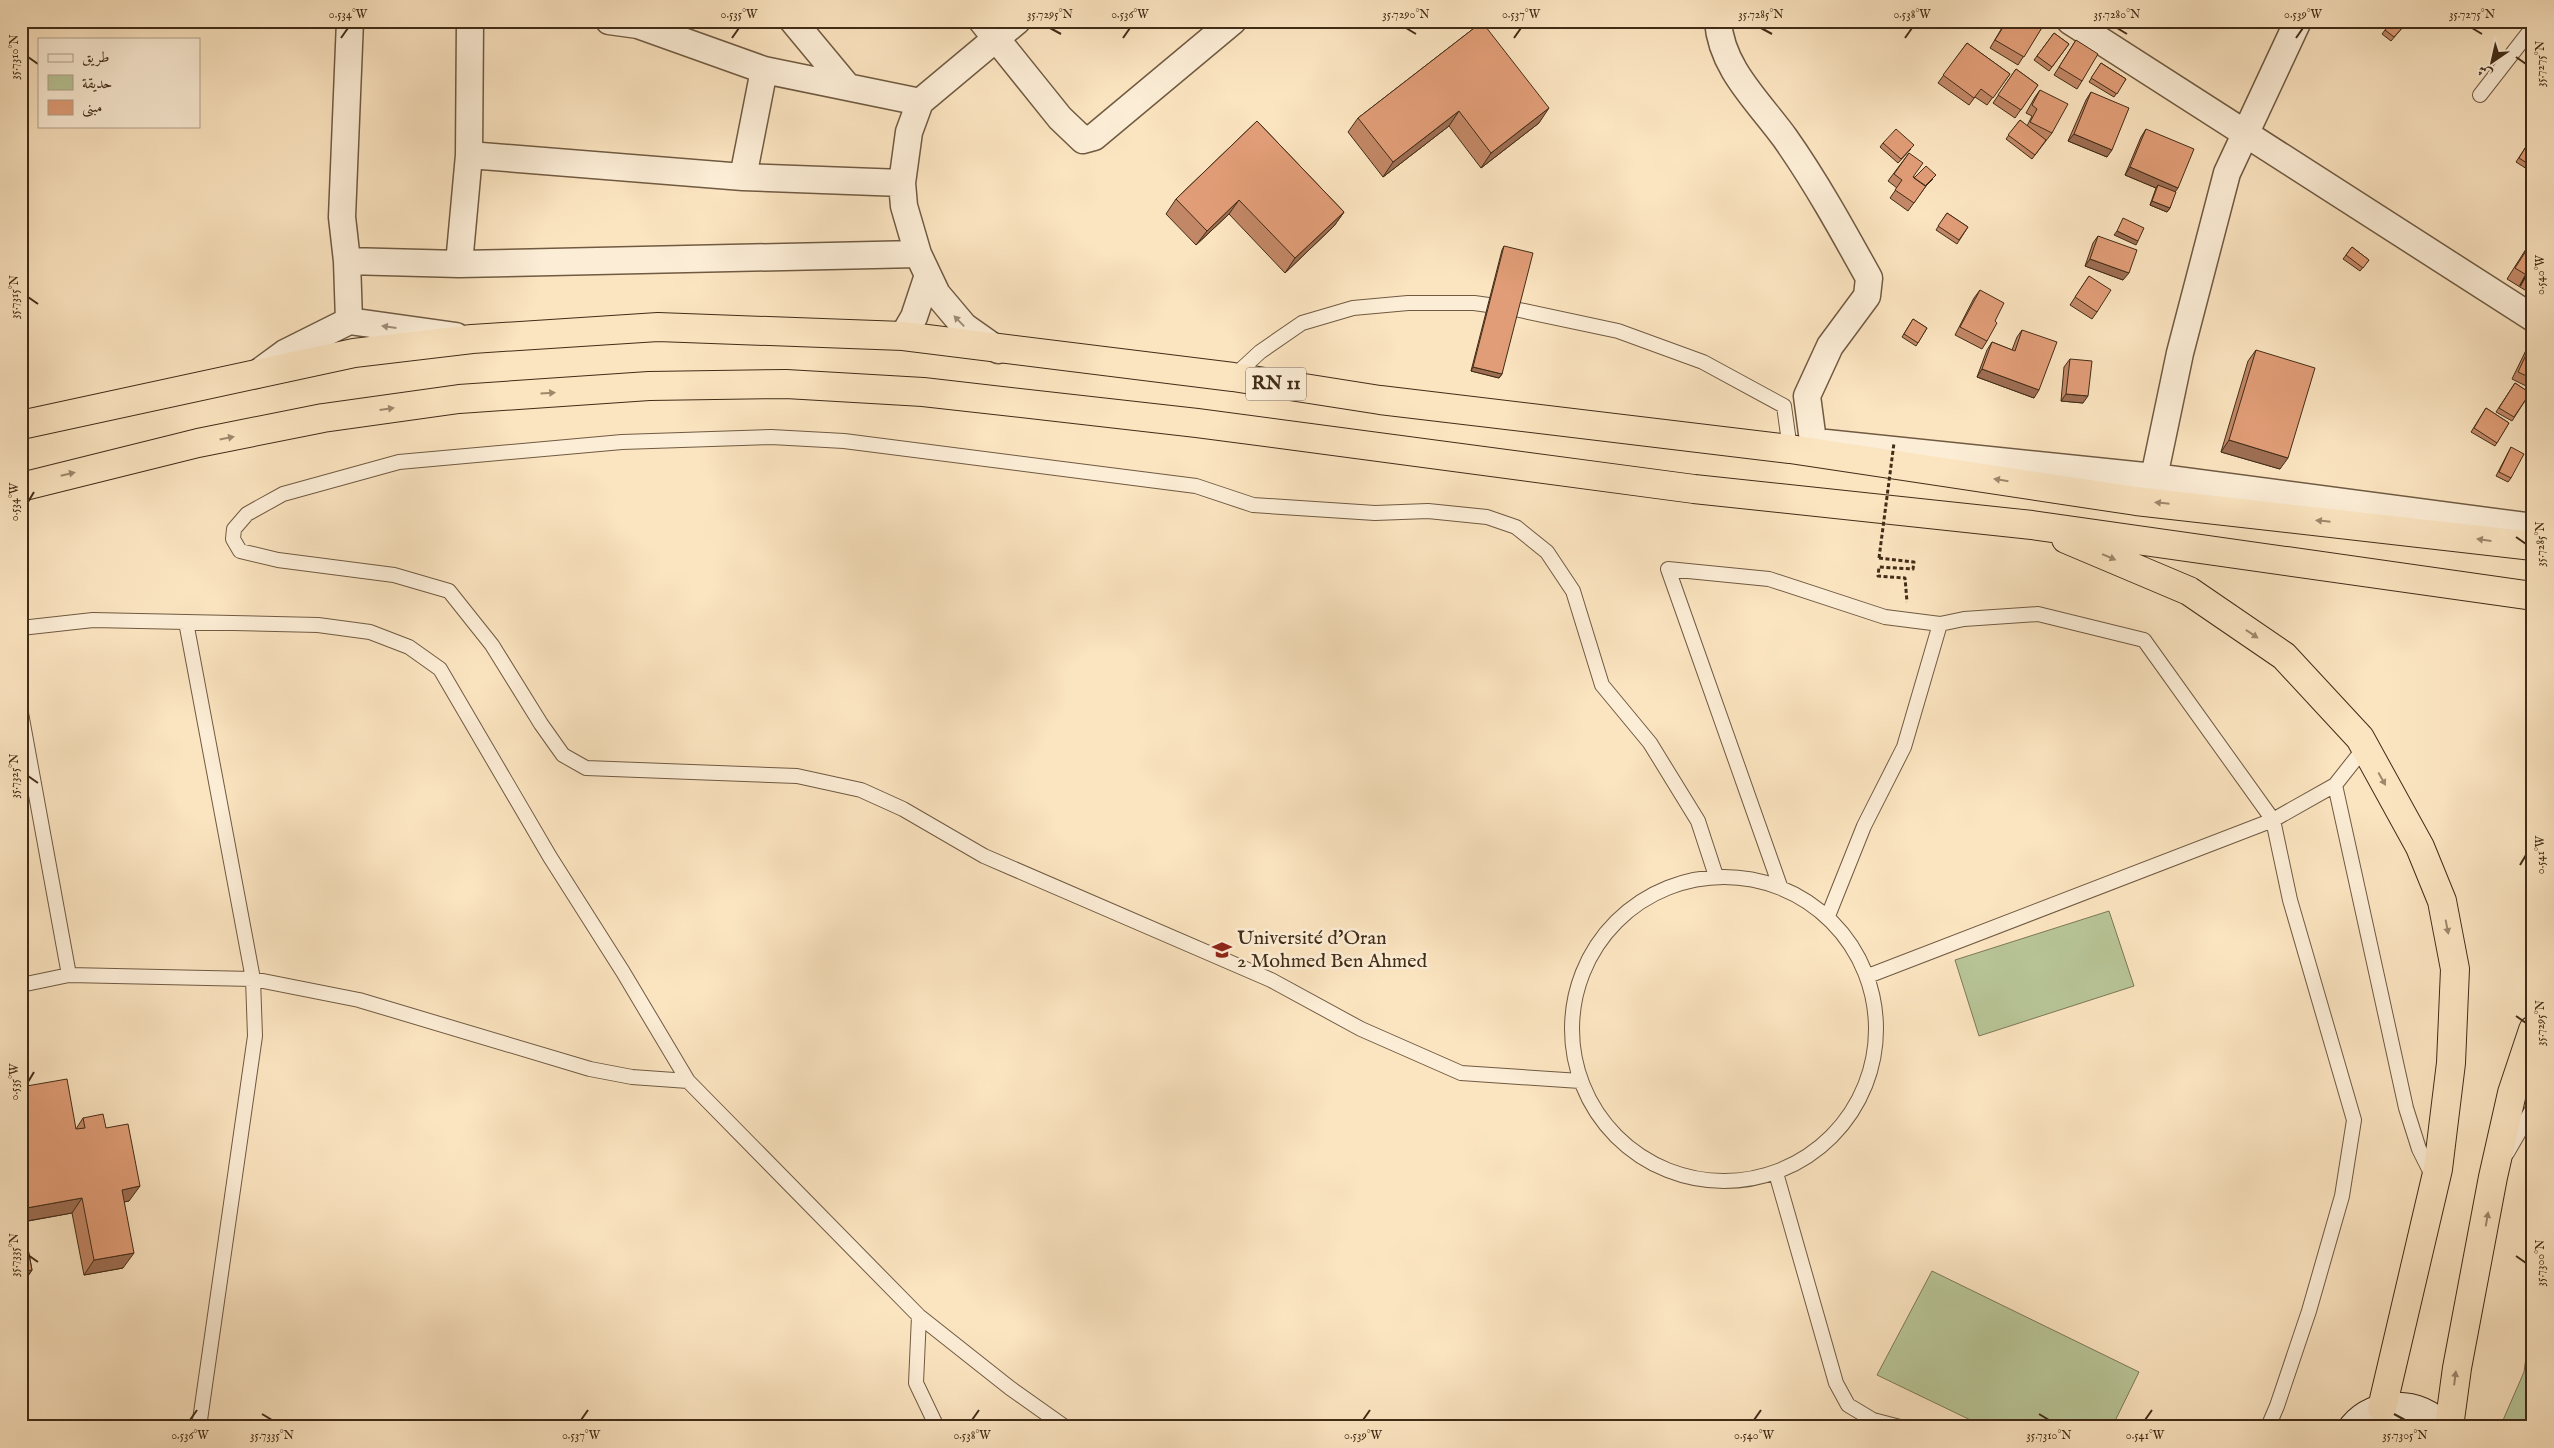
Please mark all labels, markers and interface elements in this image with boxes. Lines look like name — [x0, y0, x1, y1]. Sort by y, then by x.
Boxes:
text: 0.534°W — [329, 7, 368, 22]
text: 0.535°W — [721, 7, 758, 22]
text: 35.7295°N — [1027, 7, 1074, 22]
text: 0.536°W — [1111, 7, 1149, 22]
text: 35.7290°N — [1382, 7, 1430, 22]
text: 0.537°W — [1502, 7, 1541, 22]
text: 35.7285°N — [1738, 7, 1784, 22]
text: 0.538°W — [1893, 7, 1931, 22]
text: 35.7280°N — [2094, 7, 2141, 22]
text: 0.539°W — [2284, 7, 2322, 22]
text: 35.7275°N — [2449, 7, 2496, 22]
text: 35.7310°N — [7, 34, 22, 80]
legend — [38, 38, 200, 128]
north arrow — [2466, 38, 2516, 88]
text: 35.7275°N — [2533, 40, 2548, 87]
text: طريق — [82, 48, 109, 67]
text: ش — [2474, 61, 2496, 83]
text: حديقة — [82, 74, 112, 93]
text: مبنى — [82, 98, 102, 118]
text: 0.540°W — [2533, 255, 2548, 295]
text: 35.7315°N — [7, 274, 22, 319]
one-way arrow — [953, 315, 965, 327]
one-way arrow — [381, 323, 397, 331]
road number: RN 11 — [1246, 368, 1306, 400]
one-way arrow — [540, 389, 556, 397]
one-way arrow — [379, 405, 395, 413]
one-way arrow — [219, 433, 235, 441]
one-way arrow — [61, 470, 76, 478]
one-way arrow — [1992, 476, 2008, 484]
text: 0.534°W — [7, 482, 22, 521]
one-way arrow — [2153, 499, 2169, 507]
one-way arrow — [2315, 517, 2331, 525]
text: 35.7285°N — [2533, 521, 2548, 567]
one-way arrow — [2476, 536, 2492, 544]
one-way arrow — [2102, 554, 2116, 562]
one-way arrow — [2245, 629, 2259, 639]
text: 35.7325°N — [7, 753, 22, 799]
one-way arrow — [2378, 772, 2387, 785]
text: 0.541°W — [2533, 835, 2548, 874]
one-way arrow — [2443, 919, 2451, 935]
place label: Université d'Oran 2 Mohmed Ben Ahmed — [1237, 926, 1427, 974]
school or university icon: Université d'Oran 2 Mohmed Ben Ahmed — [1211, 939, 1233, 961]
text: 35.7295°N — [2533, 999, 2548, 1046]
text: 0.535°W — [7, 1063, 22, 1100]
one-way arrow — [2483, 1211, 2491, 1227]
text: 35.7335°N — [7, 1232, 22, 1277]
text: 35.7300°N — [2533, 1239, 2548, 1286]
one-way arrow — [2451, 1370, 2459, 1386]
text: 0.536°W — [171, 1428, 209, 1443]
text: 35.7335°N — [250, 1428, 295, 1443]
text: 0.537°W — [562, 1428, 601, 1443]
text: 0.538°W — [953, 1428, 991, 1443]
text: 0.539°W — [1344, 1428, 1382, 1443]
text: 0.540°W — [1734, 1428, 1774, 1443]
text: 35.7310°N — [2026, 1428, 2072, 1443]
text: 0.541°W — [2126, 1428, 2165, 1443]
text: 35.7305°N — [2382, 1428, 2428, 1443]

